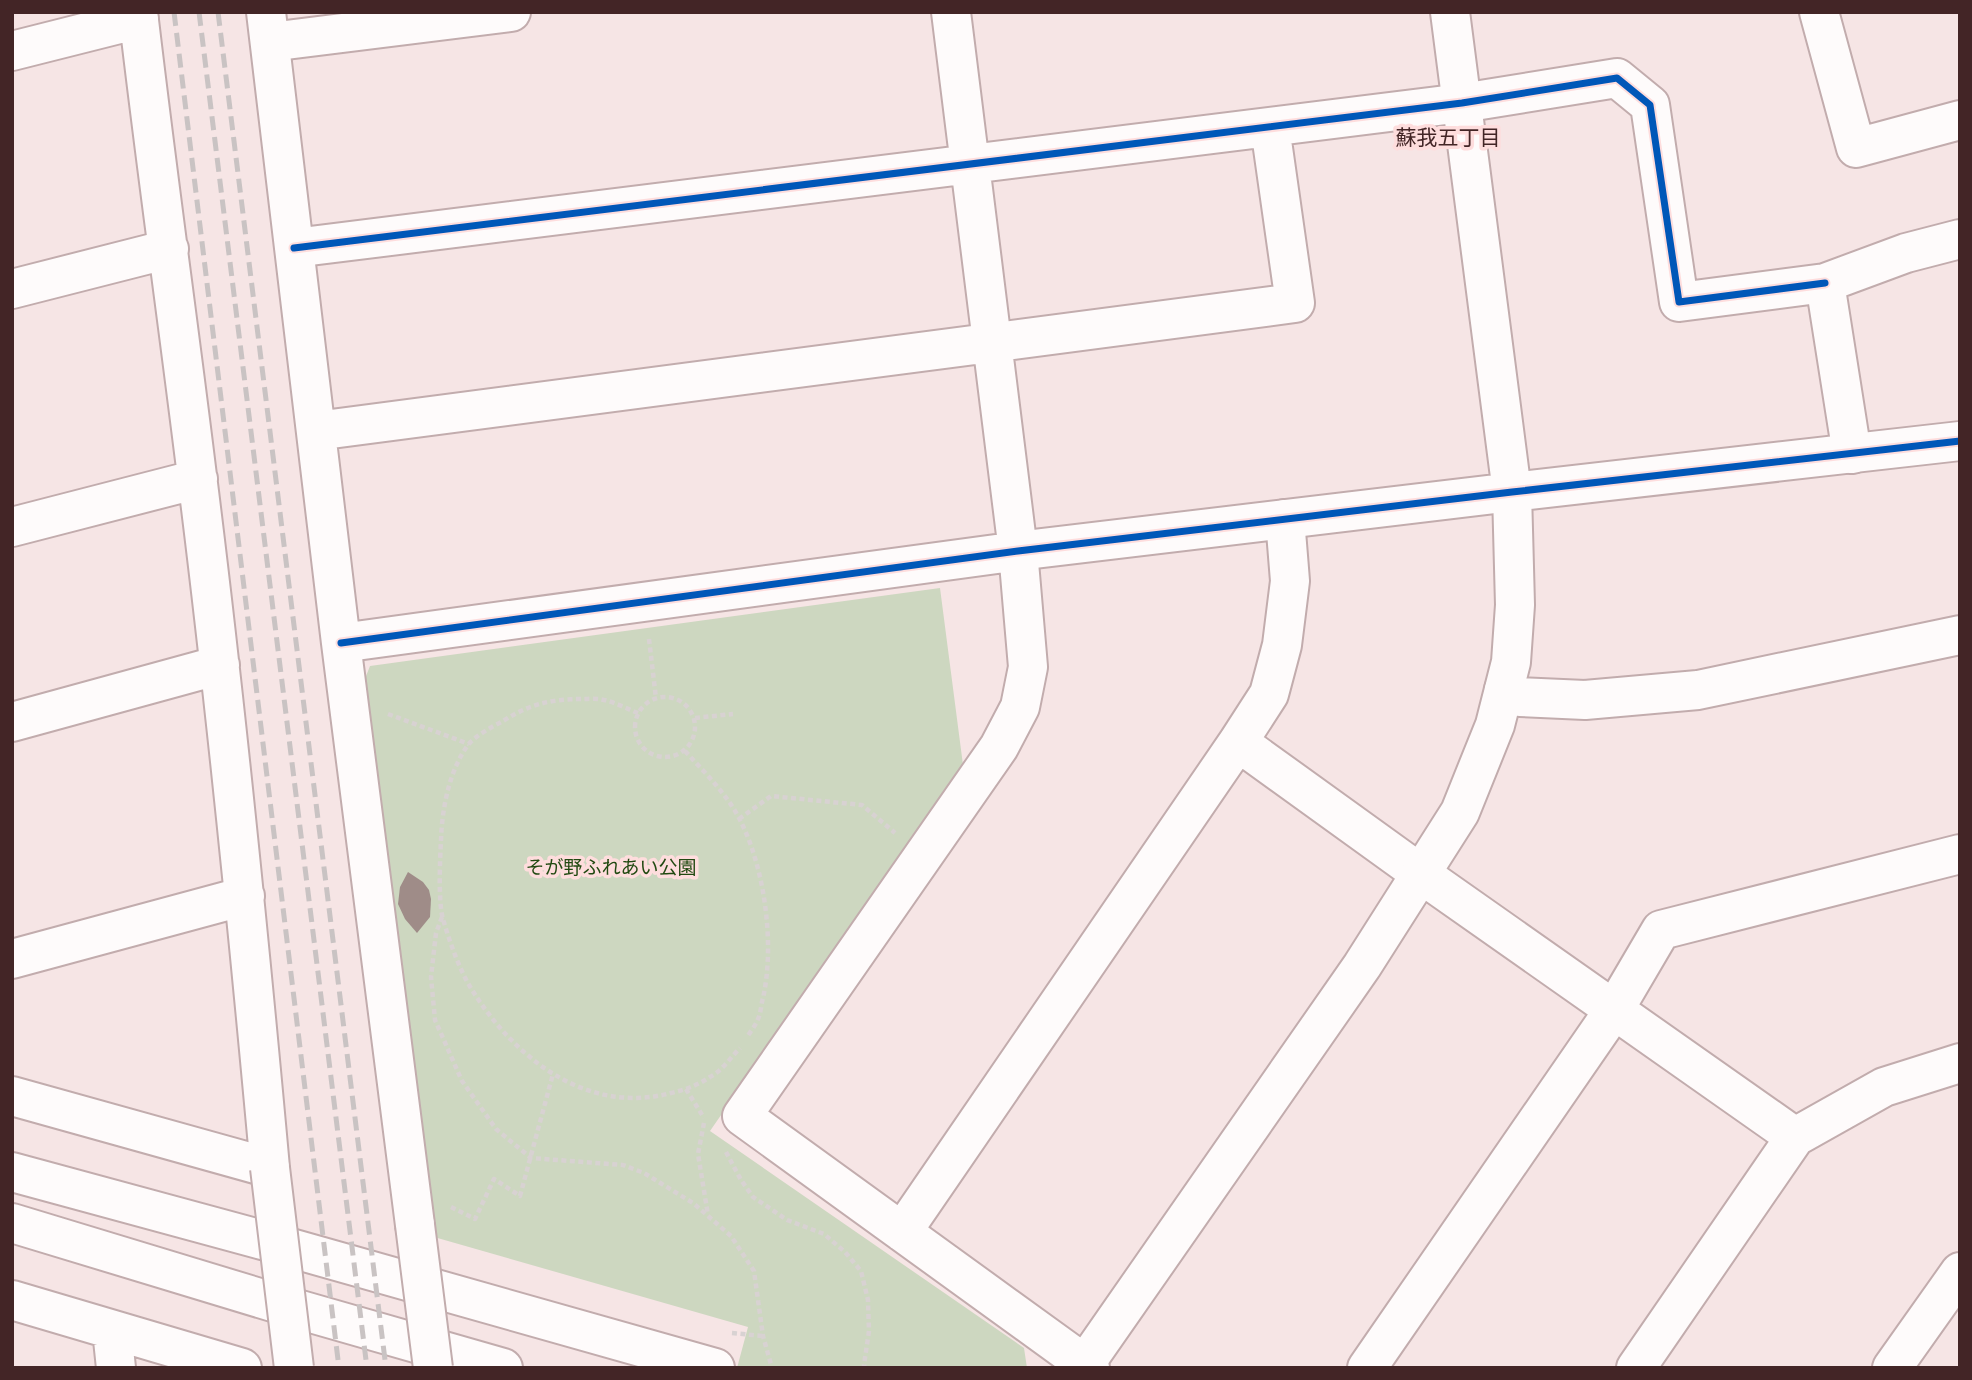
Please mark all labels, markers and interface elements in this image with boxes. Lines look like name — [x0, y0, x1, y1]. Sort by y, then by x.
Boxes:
district label: 蘇我五丁目 — [1396, 124, 1501, 150]
park label: そが野ふれあい公園 — [525, 855, 697, 879]

